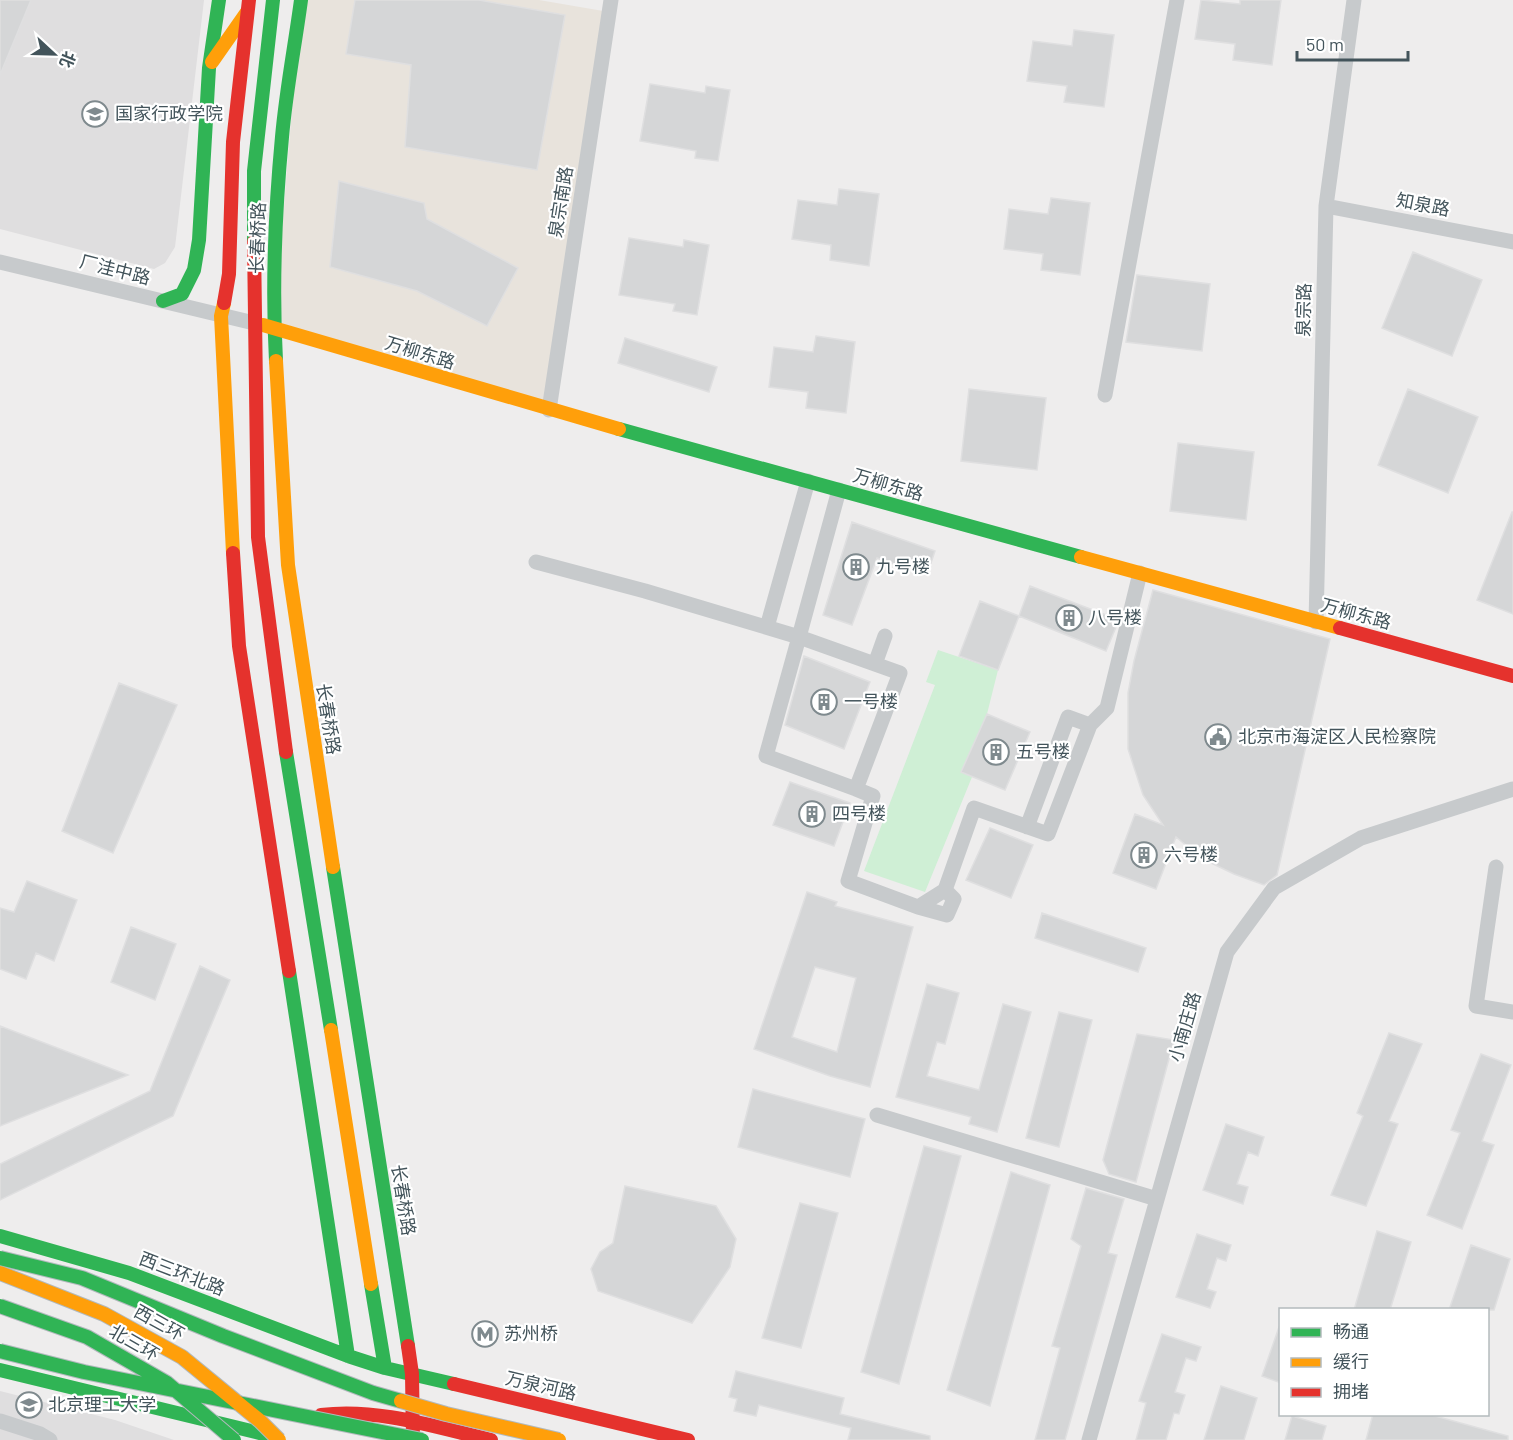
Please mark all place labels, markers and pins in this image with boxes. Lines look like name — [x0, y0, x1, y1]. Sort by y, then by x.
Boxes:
school or university icon: 国家行政学院 — [80, 99, 110, 129]
place label: 国家行政学院 — [115, 102, 223, 124]
building icon: 九号楼 — [841, 552, 871, 582]
place label: 九号楼 — [876, 555, 930, 577]
building icon: 八号楼 — [1054, 603, 1084, 633]
place label: 八号楼 — [1088, 606, 1142, 628]
building icon: 一号楼 — [809, 687, 839, 717]
place label: 一号楼 — [844, 690, 898, 712]
public building icon: 北京市海淀区人民检察院 — [1203, 722, 1233, 752]
place label: 北京市海淀区人民检察院 — [1238, 725, 1436, 747]
building icon: 五号楼 — [981, 737, 1011, 767]
place label: 五号楼 — [1016, 740, 1070, 762]
building icon: 四号楼 — [797, 799, 827, 829]
place label: 四号楼 — [832, 802, 886, 824]
building icon: 六号楼 — [1129, 840, 1159, 870]
place label: 六号楼 — [1164, 843, 1218, 865]
metro station icon: 苏州桥 — [470, 1319, 500, 1349]
place label: 苏州桥 — [504, 1322, 558, 1344]
school or university icon: 北京理工大学 — [14, 1390, 44, 1420]
place label: 北京理工大学 — [48, 1393, 156, 1415]

